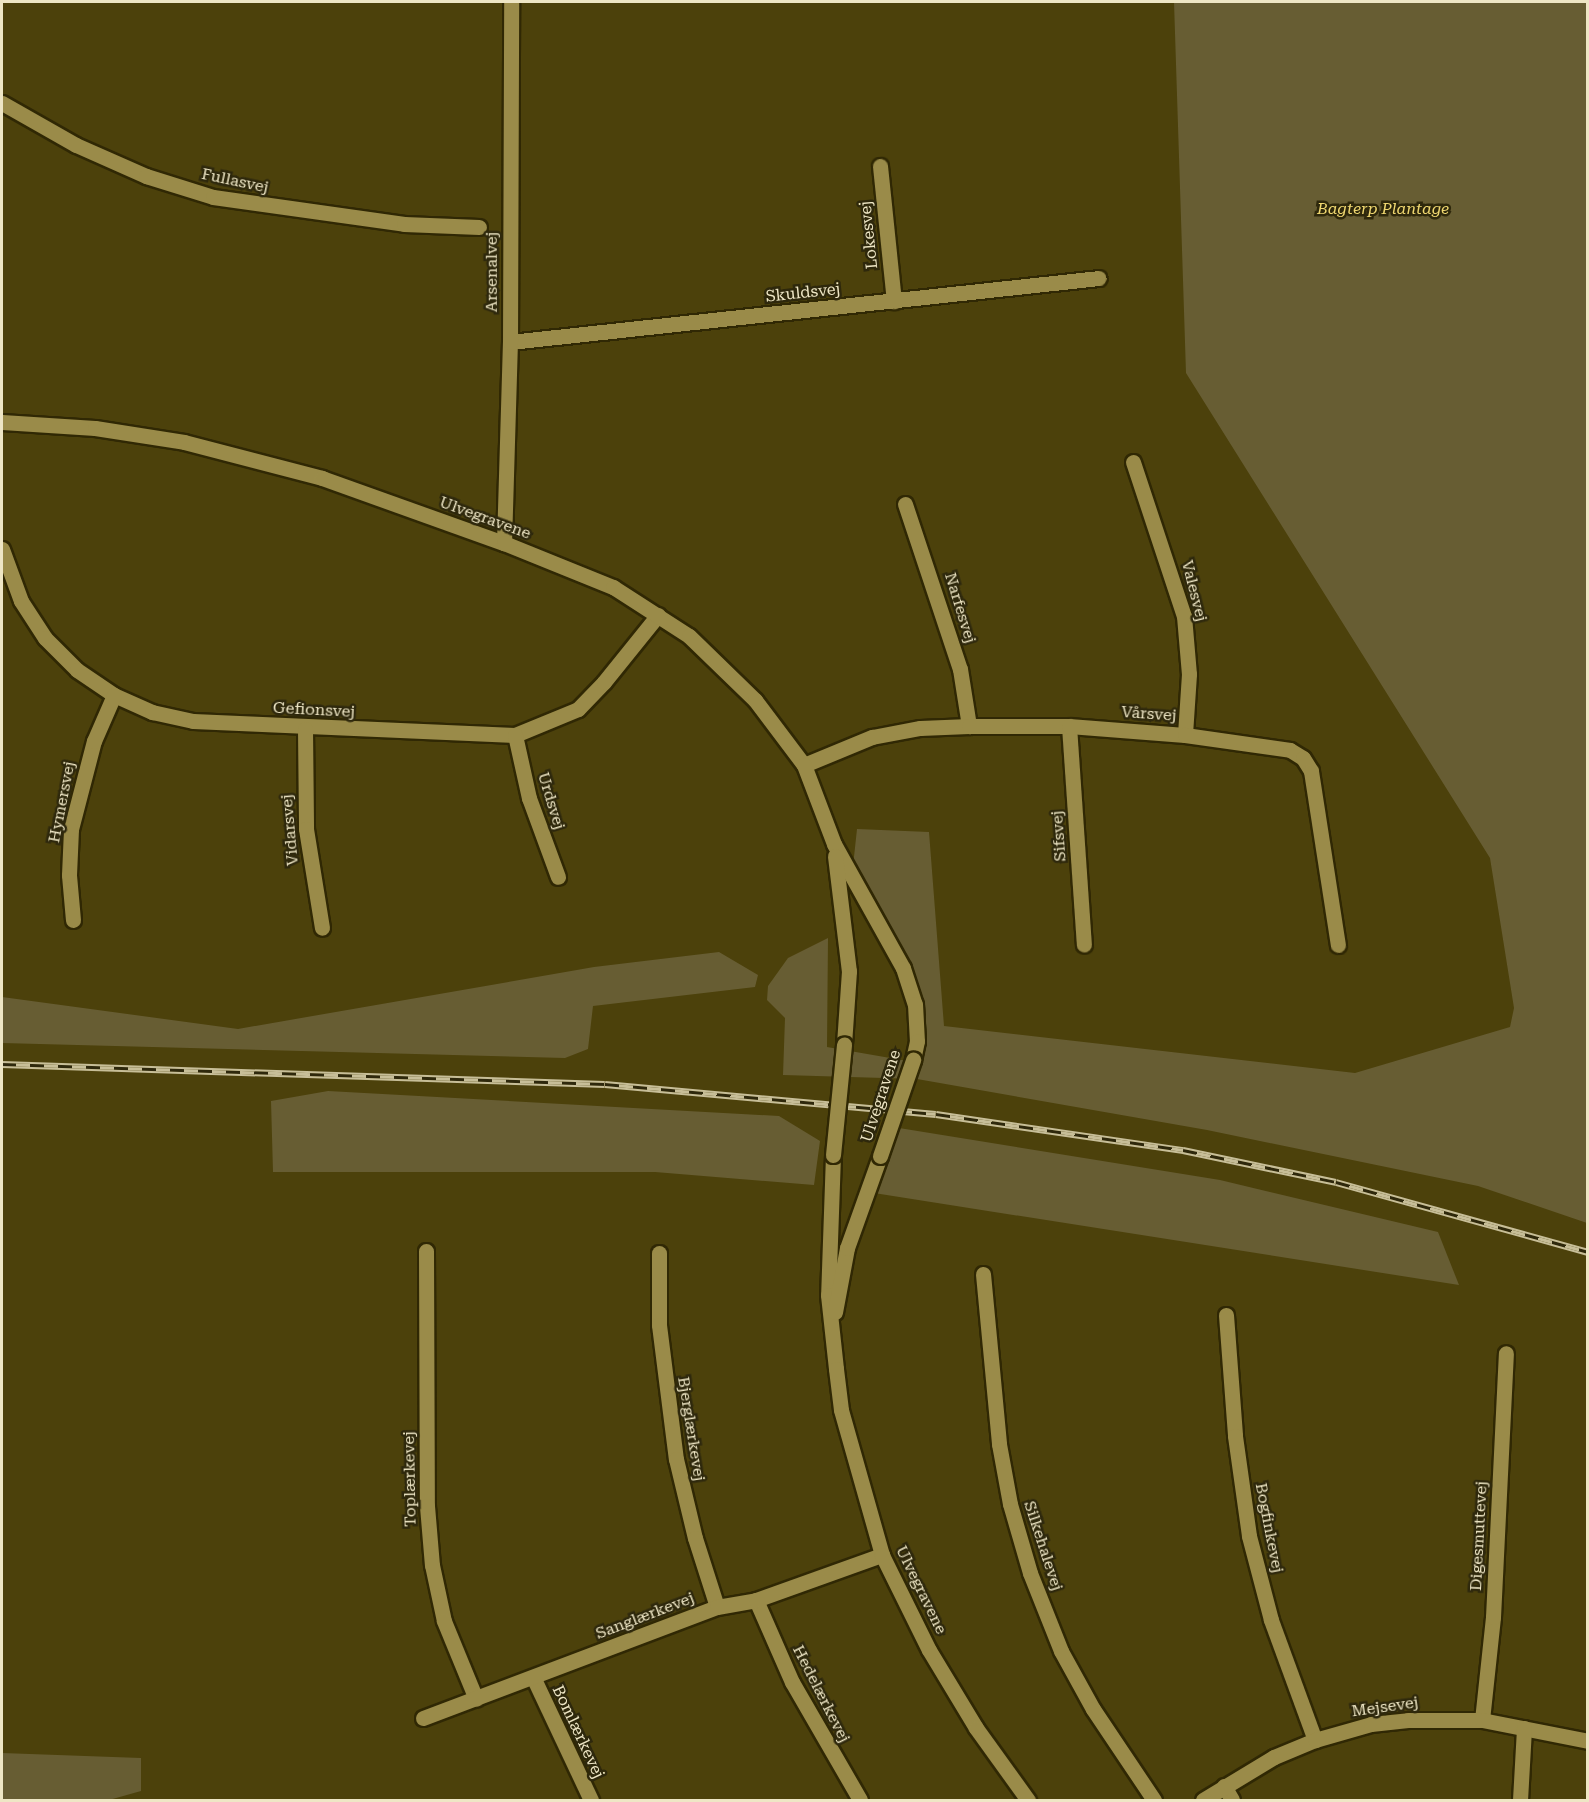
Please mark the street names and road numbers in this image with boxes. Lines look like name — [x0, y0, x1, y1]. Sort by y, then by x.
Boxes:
street label: Fullasvej — [200, 165, 270, 197]
street label: Lokesvej — [856, 200, 882, 270]
street label: Arsenalvej — [482, 232, 502, 312]
street label: Skuldsvej — [765, 280, 841, 306]
street label: Ulvegravene — [437, 493, 533, 543]
street label: Valesvej — [1177, 558, 1211, 624]
street label: Narfesvej — [940, 570, 980, 646]
street label: Gefionsvej — [272, 698, 356, 722]
street label: Vårsvej — [1121, 702, 1177, 726]
street label: Hymersvej — [45, 760, 79, 844]
street label: Urdsvej — [533, 770, 569, 832]
street label: Vidarsvej — [277, 793, 303, 867]
street label: Sifsvej — [1048, 810, 1070, 862]
street label: Ulvegravene — [857, 1047, 905, 1145]
street label: Bjerglærkevej — [673, 1375, 709, 1483]
street label: Toplærkevej — [400, 1431, 420, 1527]
street label: Bogfinkevej — [1251, 1481, 1287, 1575]
street label: Digesmuttevej — [1467, 1481, 1491, 1591]
street label: Silkehalevej — [1019, 1499, 1067, 1593]
street label: Ulvegravene — [891, 1543, 951, 1637]
street label: Sanglærkevej — [593, 1588, 697, 1644]
street label: Hedelærkevej — [788, 1642, 854, 1746]
street label: Bomlærkevej — [548, 1682, 608, 1782]
street label: Mejsevej — [1350, 1693, 1420, 1721]

